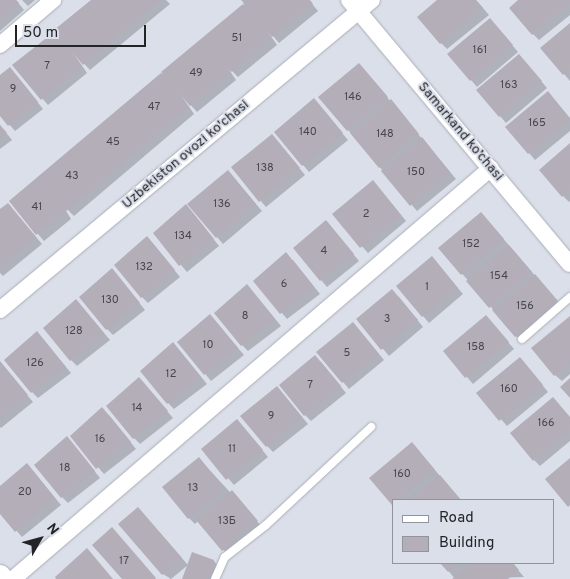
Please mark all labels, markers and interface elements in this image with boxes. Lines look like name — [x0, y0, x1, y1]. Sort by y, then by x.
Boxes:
scale bar — [18, 15, 149, 47]
text: 50 m — [23, 24, 58, 43]
house number: 51 — [232, 31, 242, 45]
house number: 161 — [473, 43, 487, 57]
house number: 7 — [44, 59, 50, 73]
house number: 49 — [189, 66, 203, 80]
house number: 163 — [500, 78, 518, 92]
street label: Samarkand ko’chasi — [414, 79, 506, 185]
house number: 9 — [10, 82, 16, 96]
house number: 146 — [344, 90, 362, 104]
street label: Uzbekiston ovozi ko'chasi — [119, 97, 253, 213]
house number: 47 — [148, 100, 160, 114]
house number: 165 — [528, 116, 546, 130]
house number: 140 — [299, 125, 317, 139]
house number: 148 — [376, 127, 394, 141]
house number: 45 — [106, 135, 120, 149]
house number: 138 — [256, 161, 274, 175]
house number: 150 — [407, 165, 425, 179]
house number: 43 — [65, 169, 79, 183]
house number: 136 — [213, 197, 231, 211]
house number: 41 — [32, 200, 42, 214]
house number: 2 — [363, 207, 369, 221]
house number: 134 — [174, 229, 192, 243]
house number: 152 — [462, 237, 480, 251]
house number: 4 — [321, 244, 327, 258]
house number: 132 — [135, 260, 153, 274]
house number: 154 — [490, 269, 508, 283]
house number: 6 — [281, 277, 287, 291]
house number: 1 — [425, 280, 429, 294]
house number: 130 — [101, 293, 119, 307]
house number: 156 — [516, 299, 534, 313]
house number: 8 — [242, 309, 248, 323]
house number: 3 — [384, 312, 390, 326]
house number: 128 — [65, 324, 83, 338]
house number: 10 — [202, 338, 214, 352]
house number: 158 — [467, 340, 485, 354]
house number: 5 — [344, 346, 350, 360]
house number: 126 — [26, 356, 44, 370]
house number: 12 — [166, 367, 176, 381]
house number: 7 — [307, 378, 313, 392]
house number: 160 — [500, 382, 518, 396]
house number: 14 — [132, 401, 142, 415]
house number: 9 — [268, 409, 274, 423]
house number: 166 — [537, 416, 555, 430]
house number: 16 — [95, 432, 105, 446]
house number: 11 — [228, 442, 236, 456]
house number: 18 — [60, 461, 70, 475]
house number: 160 — [393, 467, 411, 481]
house number: 13 — [188, 481, 198, 495]
house number: 20 — [18, 485, 32, 499]
legend — [392, 499, 555, 564]
text: Road — [439, 509, 474, 528]
north arrow — [15, 514, 65, 564]
house number: 13Б — [218, 514, 236, 528]
text: N — [42, 520, 62, 539]
text: Building — [439, 534, 494, 553]
house number: 17 — [119, 554, 129, 568]

